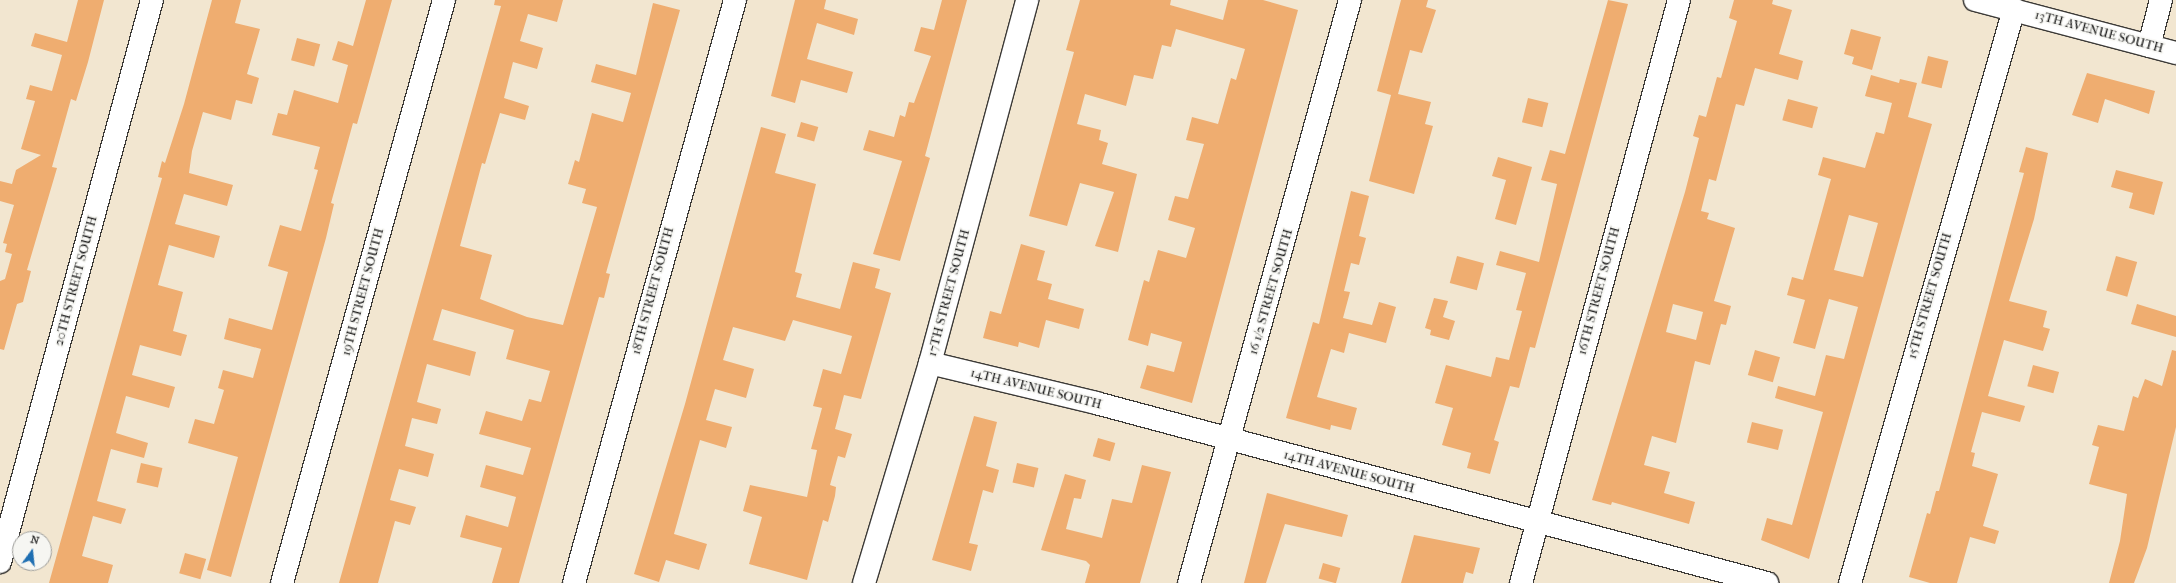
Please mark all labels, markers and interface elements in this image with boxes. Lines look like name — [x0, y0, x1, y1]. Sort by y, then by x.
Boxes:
street label: 13TH AVENUE SOUTH — [2033, 7, 2165, 57]
street label: 20TH STREET SOUTH — [51, 214, 101, 348]
street label: 16TH STREET SOUTH — [1574, 225, 1624, 357]
street label: 19TH STREET SOUTH — [338, 226, 388, 358]
street label: 18TH STREET SOUTH — [628, 226, 678, 356]
street label: 16 1/2 STREET SOUTH — [1246, 227, 1296, 357]
street label: 17TH STREET SOUTH — [925, 228, 973, 358]
street label: 15TH STREET SOUTH — [1905, 231, 1955, 361]
street label: 14TH AVENUE SOUTH — [969, 365, 1103, 413]
street label: 14TH AVENUE SOUTH — [1282, 447, 1416, 497]
north arrow — [12, 531, 52, 571]
text: N — [29, 533, 41, 547]

